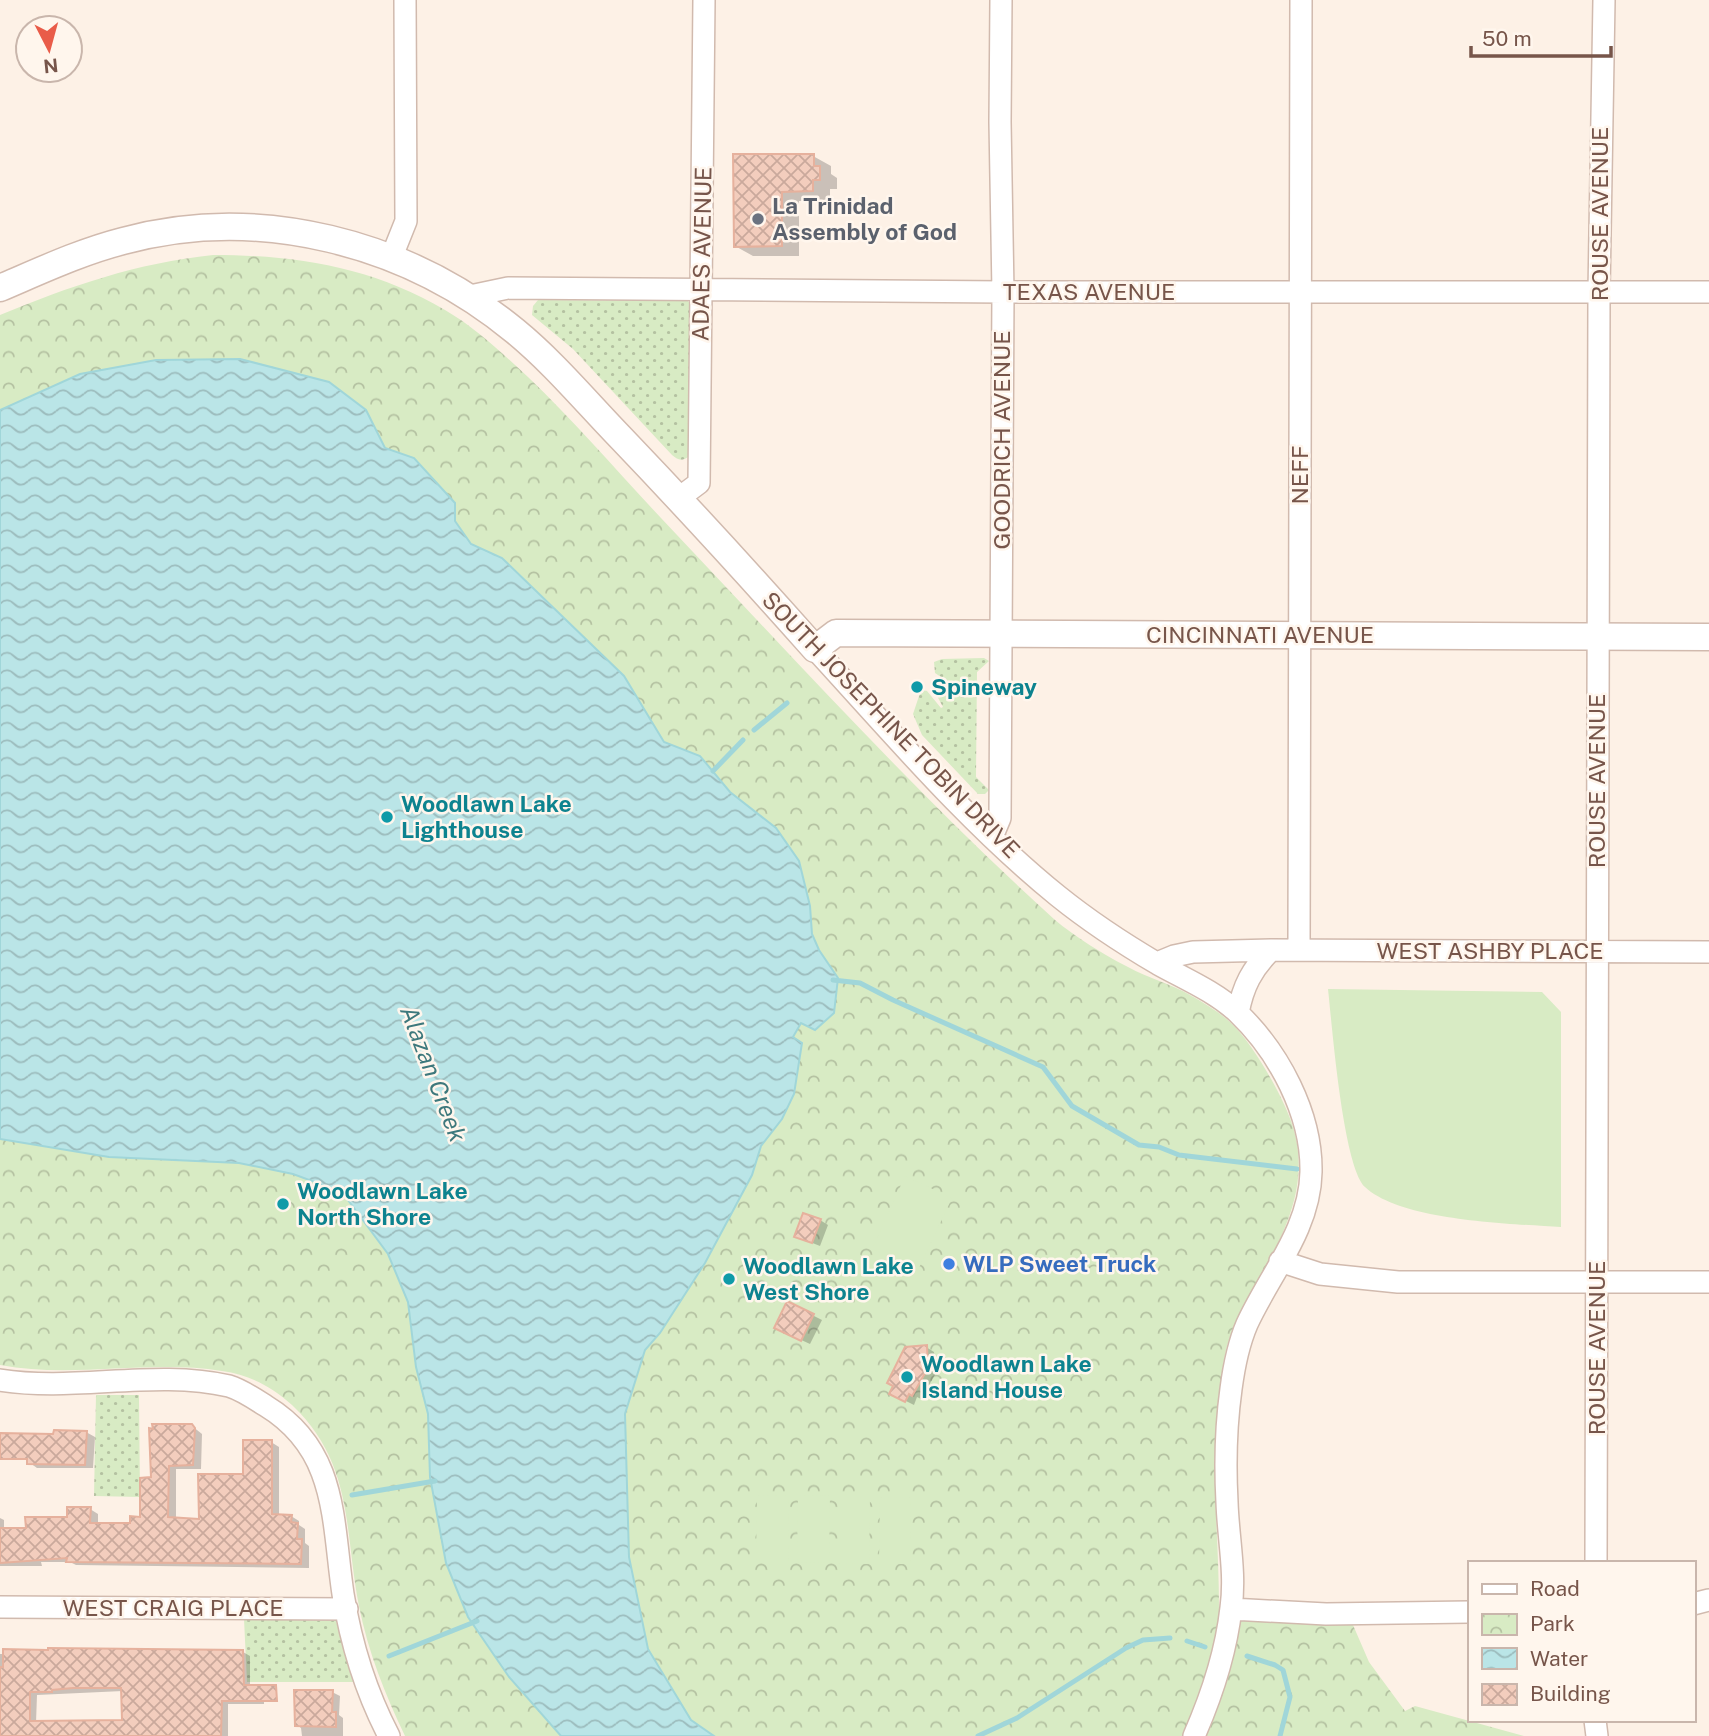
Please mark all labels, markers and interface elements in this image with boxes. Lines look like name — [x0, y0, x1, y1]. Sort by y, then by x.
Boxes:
north arrow — [14, 14, 84, 84]
scale bar — [1471, 14, 1611, 58]
text: 50 m — [1482, 26, 1532, 51]
text: N — [42, 54, 59, 78]
street label: ROUSE AVENUE — [1586, 127, 1613, 301]
street label: ADAES AVENUE — [686, 167, 717, 341]
place label: La Trinidad Assembly of God — [772, 192, 957, 245]
marker: La Trinidad Assembly of God — [750, 211, 766, 227]
street label: TEXAS AVENUE — [1003, 278, 1175, 305]
street label: GOODRICH AVENUE — [988, 331, 1015, 549]
street label: NEFF — [1286, 445, 1313, 505]
street label: SOUTH JOSEPHINE TOBIN DRIVE — [757, 586, 1026, 863]
street label: CINCINNATI AVENUE — [1146, 621, 1374, 648]
place label: Spineway — [931, 673, 1037, 700]
marker: Spineway — [909, 679, 925, 695]
street label: ROUSE AVENUE — [1583, 694, 1610, 868]
place label: Woodlawn Lake Lighthouse — [401, 790, 572, 843]
marker: Woodlawn Lake Lighthouse — [379, 809, 395, 825]
street label: WEST ASHBY PLACE — [1376, 937, 1604, 964]
water label: Alazan Creek — [395, 1002, 473, 1146]
place label: Woodlawn Lake North Shore — [297, 1177, 468, 1230]
marker: Woodlawn Lake North Shore — [275, 1196, 291, 1212]
place label: WLP Sweet Truck — [963, 1250, 1156, 1277]
place label: Woodlawn Lake West Shore — [743, 1252, 914, 1305]
marker: WLP Sweet Truck — [941, 1256, 957, 1272]
street label: ROUSE AVENUE — [1583, 1261, 1610, 1435]
marker: Woodlawn Lake West Shore — [721, 1271, 737, 1287]
place label: Woodlawn Lake Island House — [921, 1350, 1092, 1403]
marker: Woodlawn Lake Island House — [899, 1369, 915, 1385]
legend — [1468, 1561, 1695, 1722]
text: Road — [1530, 1576, 1580, 1601]
street label: WEST CRAIG PLACE — [62, 1594, 284, 1621]
text: Park — [1530, 1611, 1575, 1636]
text: Water — [1530, 1646, 1588, 1671]
text: Building — [1530, 1681, 1611, 1706]

